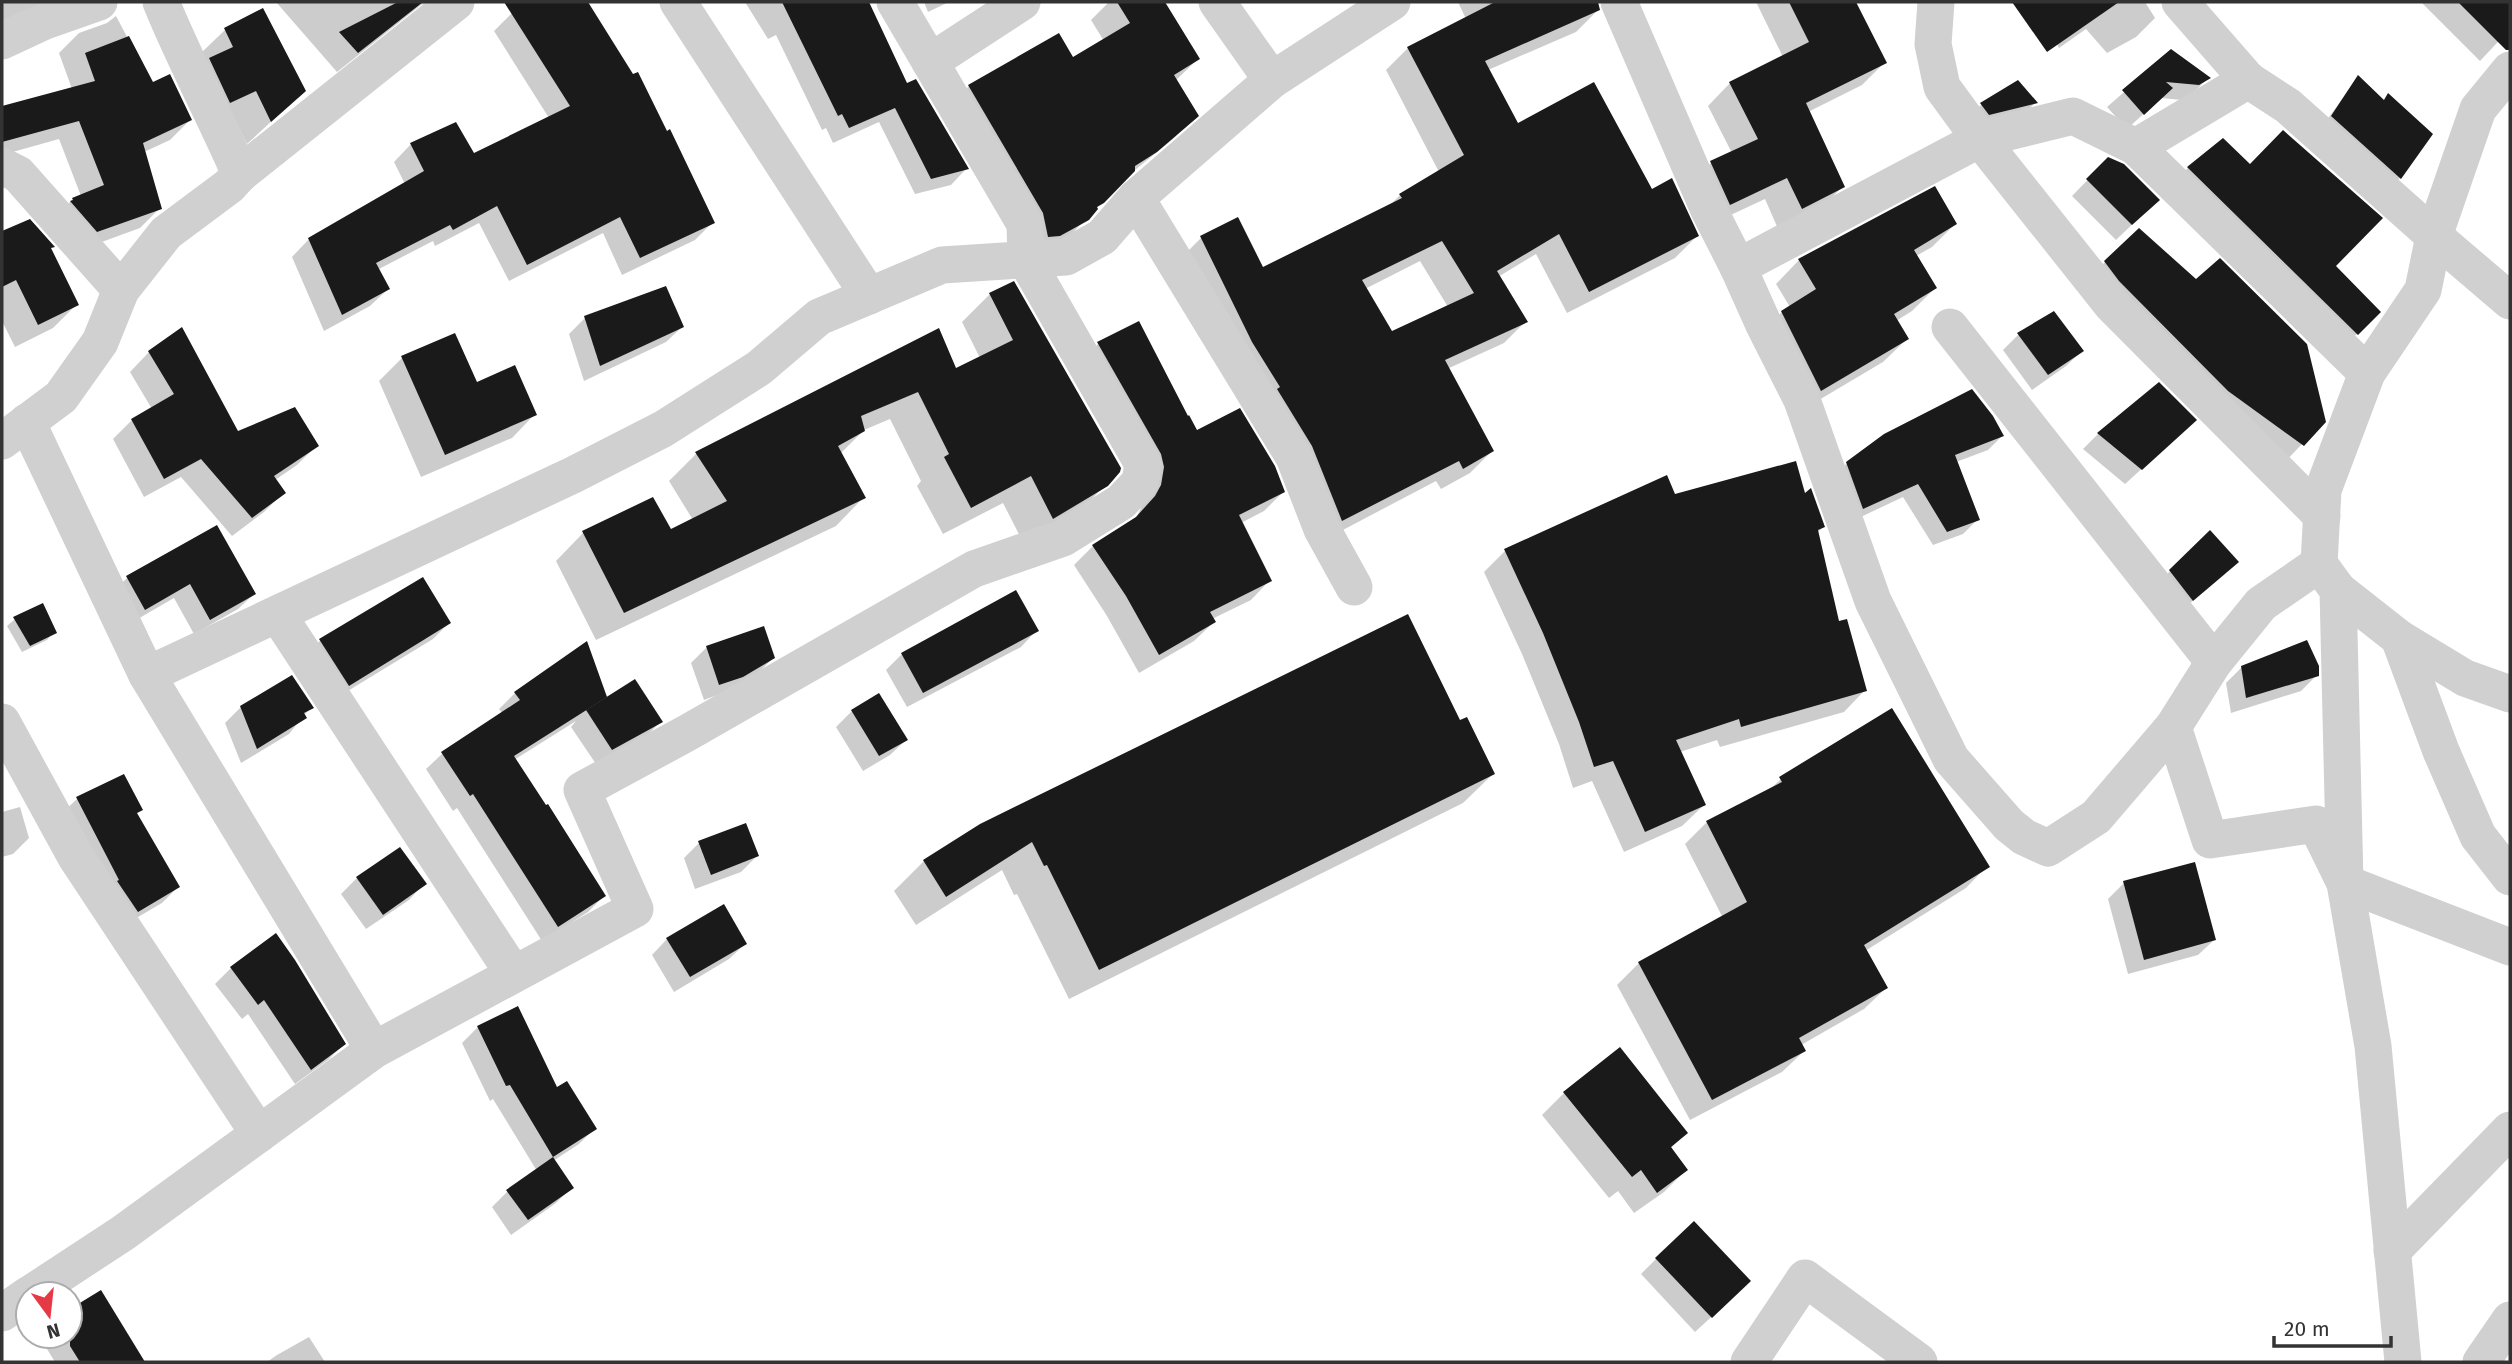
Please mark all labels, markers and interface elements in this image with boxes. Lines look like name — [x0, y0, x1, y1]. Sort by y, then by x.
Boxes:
north arrow — [14, 1280, 84, 1350]
scale bar — [2274, 1304, 2391, 1348]
text: 20 m — [2284, 1316, 2330, 1342]
text: N — [44, 1318, 62, 1344]

